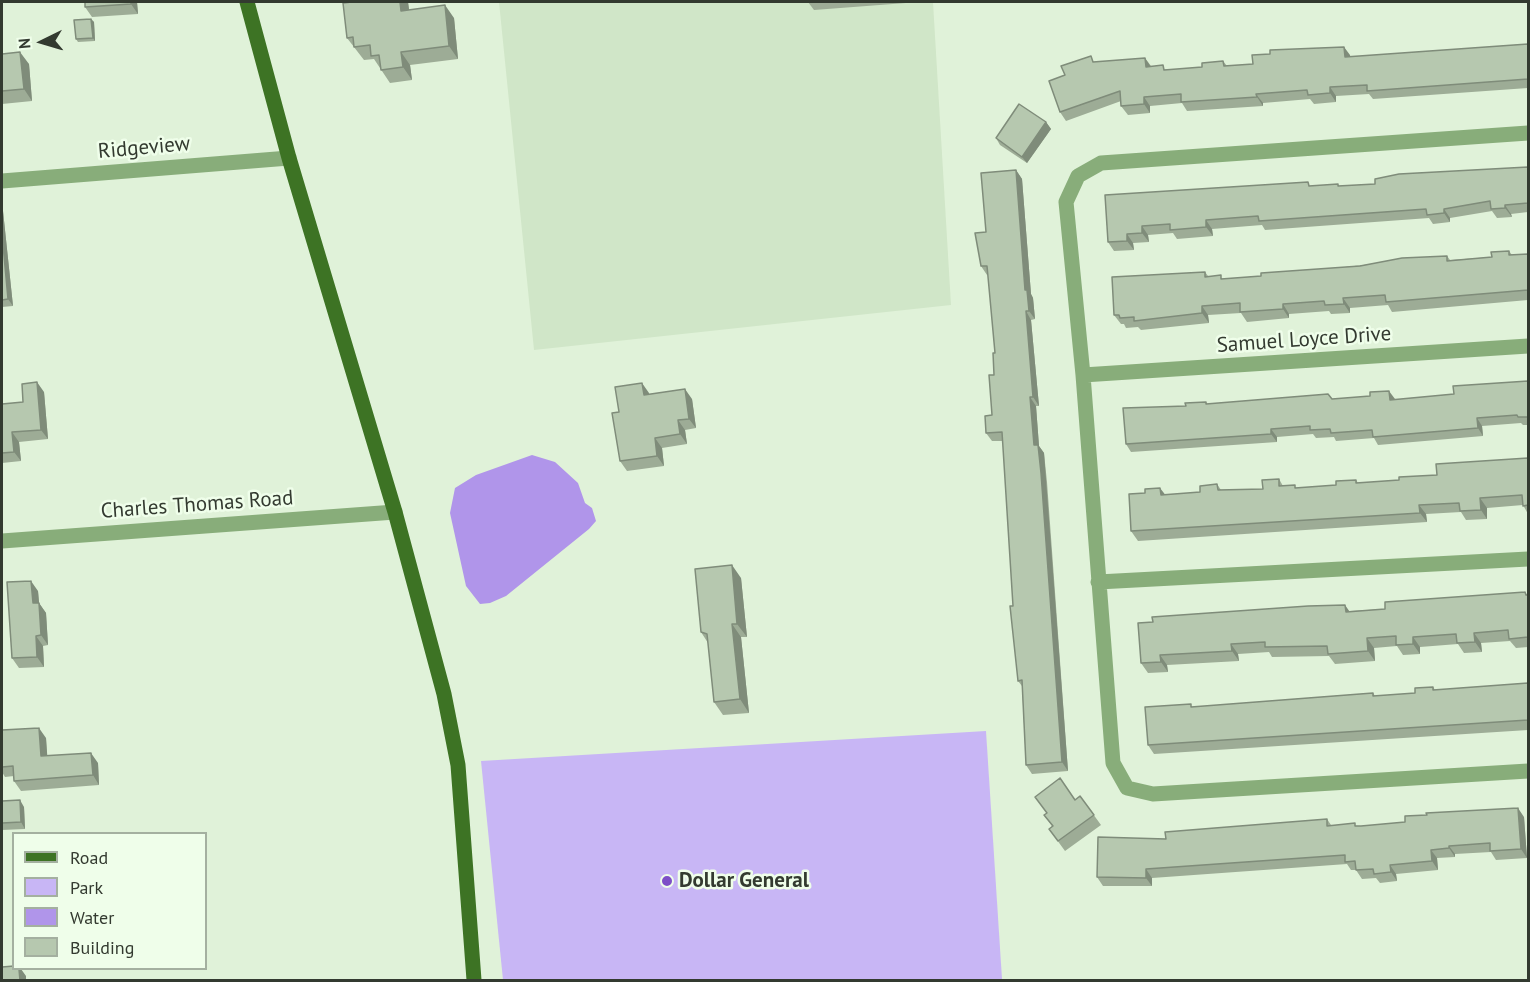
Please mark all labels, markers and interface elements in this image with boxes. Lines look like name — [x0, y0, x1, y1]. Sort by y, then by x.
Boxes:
north arrow — [12, 12, 72, 72]
text: N — [14, 37, 34, 50]
street label: Ridgeview — [97, 131, 191, 165]
street label: Samuel Loyce Drive — [1216, 321, 1392, 359]
street label: Charles Thomas Road — [100, 486, 294, 524]
legend — [12, 832, 207, 970]
text: Road — [70, 846, 108, 869]
place label: Dollar General — [679, 868, 809, 894]
marker: Dollar General — [660, 874, 674, 888]
text: Park — [70, 876, 103, 899]
text: Water — [70, 906, 114, 929]
text: Building — [70, 936, 134, 959]

